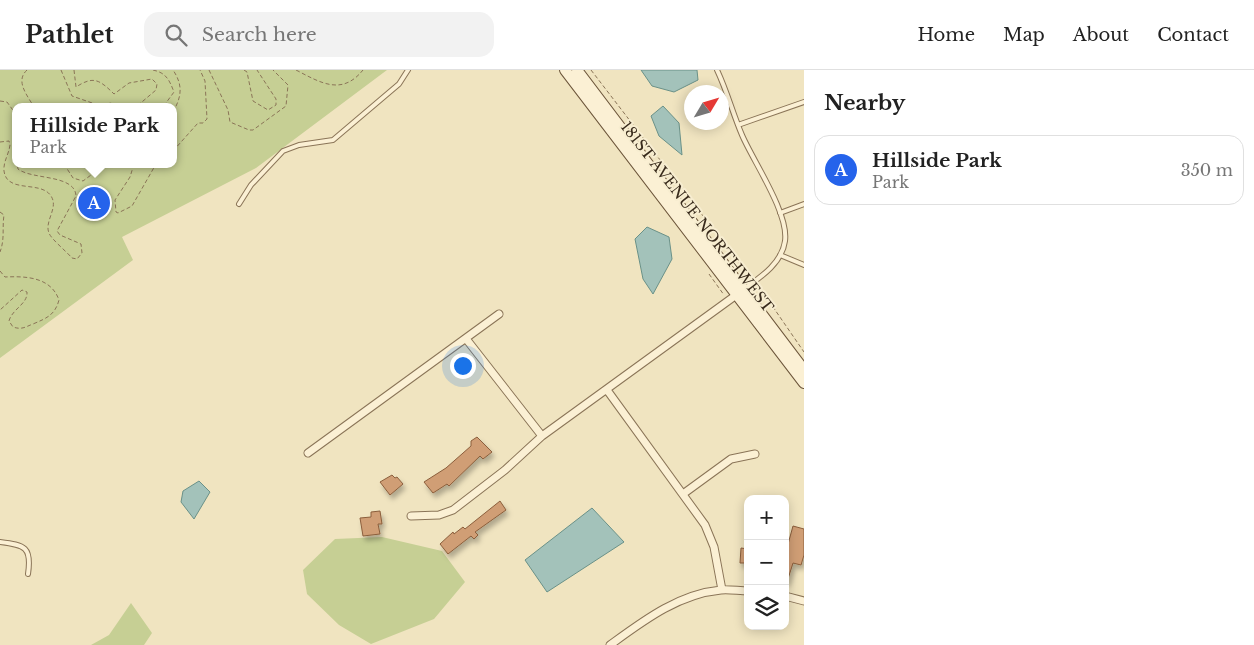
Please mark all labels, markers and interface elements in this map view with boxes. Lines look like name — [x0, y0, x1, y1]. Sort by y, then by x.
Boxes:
search box — [144, 12, 494, 57]
text: Pathlet — [25, 20, 114, 49]
icon: search — [162, 21, 190, 49]
text: Search here — [202, 23, 317, 46]
text: Home — [917, 24, 975, 46]
text: Map — [1003, 24, 1045, 46]
text: About — [1073, 24, 1129, 46]
text: Contact — [1157, 24, 1229, 46]
north arrow — [684, 85, 729, 130]
text: Nearby — [824, 90, 905, 116]
popup — [12, 103, 177, 168]
text: Hillside Park — [30, 114, 159, 137]
street label: 181ST AVENUE NORTHWEST — [617, 117, 778, 316]
text: Park — [30, 137, 67, 157]
text: Hillside Park — [872, 149, 1002, 172]
text: A — [835, 160, 847, 180]
text: 350 m — [1181, 160, 1233, 180]
text: Park — [872, 172, 909, 192]
pin: A — [78, 184, 110, 222]
your location — [450, 353, 476, 379]
map controls — [744, 495, 789, 630]
button: + — [744, 495, 789, 540]
button: − — [744, 540, 789, 585]
button: layers — [744, 585, 789, 630]

